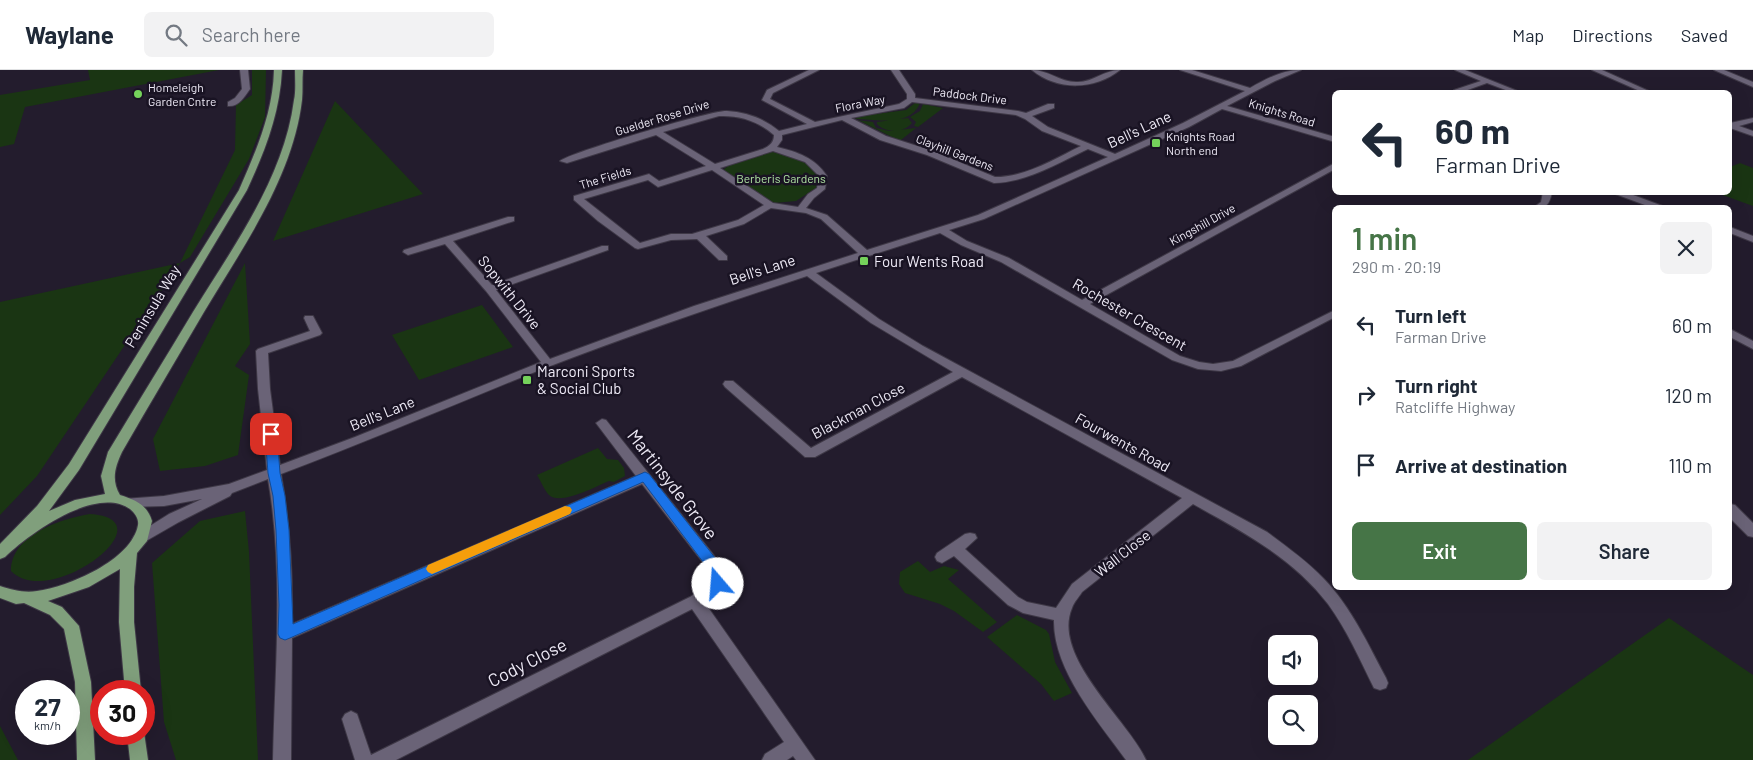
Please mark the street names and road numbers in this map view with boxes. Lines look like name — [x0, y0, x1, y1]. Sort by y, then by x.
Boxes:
street label: Paddock Drive — [932, 84, 1008, 106]
street label: Flora Way — [834, 91, 887, 115]
street label: Knights Road — [1247, 95, 1317, 129]
street label: Guelder Rose Drive — [613, 96, 711, 138]
street label: Bell's Lane — [1104, 106, 1174, 152]
street label: Clayhill Gardens — [914, 131, 996, 173]
street label: The Fields — [577, 162, 633, 191]
street label: Kingshill Drive — [1167, 200, 1237, 248]
street label: Bell's Lane — [727, 250, 797, 288]
street label: Sopwith Drive — [475, 251, 545, 333]
street label: Peninsula Way — [120, 261, 184, 350]
street label: Rochester Crescent — [1070, 274, 1190, 354]
street label: Blackman Close — [808, 378, 908, 442]
street label: Bell's Lane — [347, 392, 417, 434]
street label: Fourwents Road — [1073, 409, 1173, 475]
street label: Martinsyde Grove — [623, 425, 723, 543]
street label: Wall Close — [1090, 526, 1154, 580]
street label: Cody Close — [484, 633, 570, 691]

